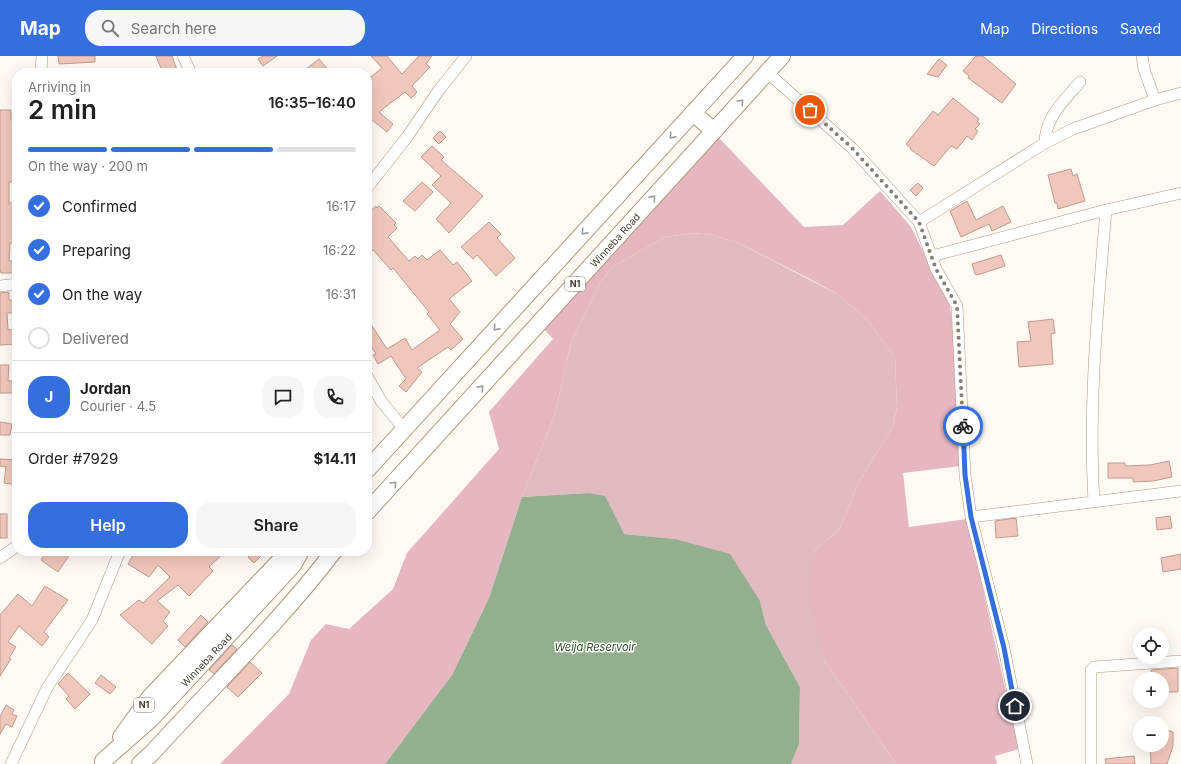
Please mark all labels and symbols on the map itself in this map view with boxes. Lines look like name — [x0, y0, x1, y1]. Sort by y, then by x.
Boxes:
pin — [793, 93, 827, 127]
one-way arrow — [736, 99, 744, 107]
one-way arrow — [670, 132, 677, 139]
one-way arrow — [648, 195, 656, 203]
street label: Winneba Road — [588, 210, 642, 270]
one-way arrow — [582, 228, 589, 235]
road number: N1 — [565, 277, 585, 291]
one-way arrow — [494, 323, 501, 331]
one-way arrow — [477, 385, 484, 392]
courier — [943, 406, 983, 446]
one-way arrow — [389, 481, 396, 489]
street label: Winneba Road — [178, 631, 234, 689]
water label: Weija Reservoir — [555, 640, 636, 654]
pin — [998, 689, 1032, 723]
road number: N1 — [134, 698, 154, 712]

